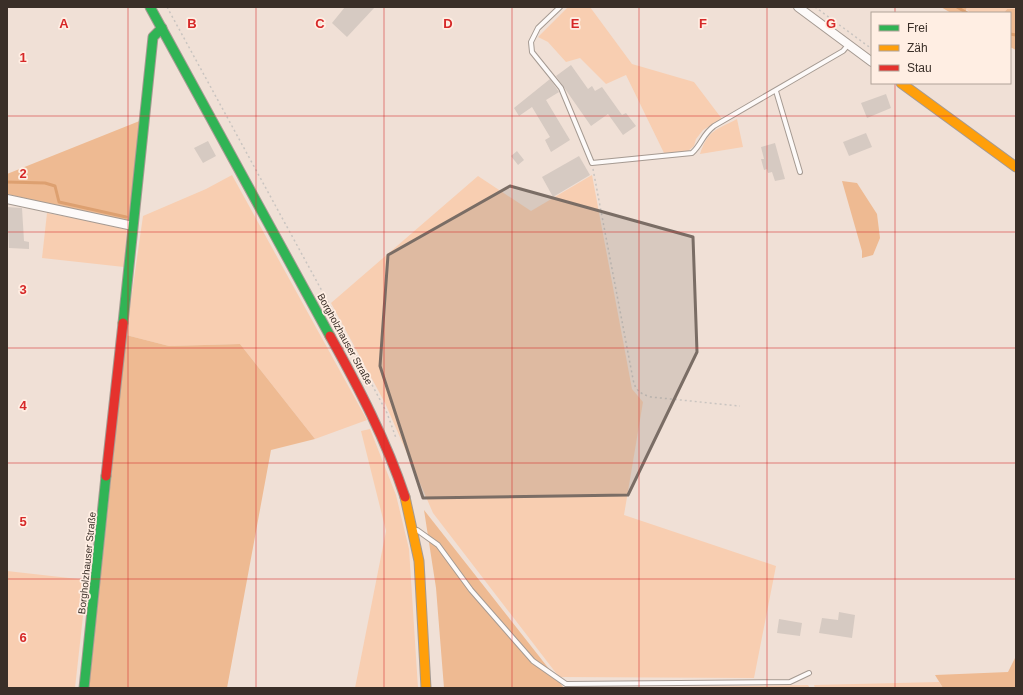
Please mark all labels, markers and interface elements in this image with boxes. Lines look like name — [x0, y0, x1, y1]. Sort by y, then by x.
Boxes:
legend — [871, 12, 1011, 84]
text: A — [59, 16, 69, 31]
text: B — [187, 16, 197, 31]
text: C — [315, 16, 325, 31]
text: D — [443, 16, 453, 31]
text: E — [571, 16, 580, 31]
text: F — [699, 16, 707, 31]
text: G — [826, 16, 836, 31]
text: Frei — [907, 21, 928, 35]
text: Zäh — [907, 41, 928, 55]
text: 1 — [19, 50, 27, 65]
text: Stau — [907, 61, 932, 75]
text: 2 — [19, 166, 27, 181]
text: 3 — [19, 282, 27, 297]
street label: Borgholzhauser Straße — [315, 291, 375, 387]
text: 4 — [19, 398, 27, 413]
street label: Borgholzhauser Straße — [76, 511, 98, 615]
text: 5 — [19, 514, 27, 529]
text: 6 — [19, 630, 27, 645]

